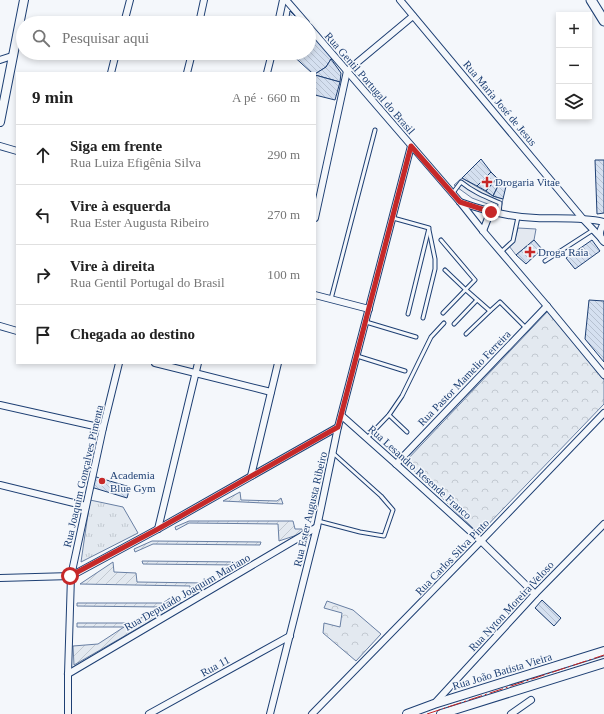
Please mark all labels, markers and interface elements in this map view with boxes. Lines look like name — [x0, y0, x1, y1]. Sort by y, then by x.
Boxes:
map controls — [556, 12, 592, 120]
button: + — [556, 12, 592, 48]
search box — [16, 16, 316, 60]
icon: search — [30, 27, 52, 49]
text: Pesquisar aqui — [62, 30, 149, 46]
street label: Rua Gentil Portugal do Brasil — [323, 30, 417, 136]
button: − — [556, 48, 592, 84]
street label: Rua Maria José de Jesus — [461, 58, 539, 148]
button: layers — [556, 84, 592, 120]
text: 9 min — [32, 88, 73, 107]
text: A pé · 660 m — [232, 90, 300, 105]
text: Siga em frente — [70, 138, 162, 154]
icon: ahead — [32, 144, 54, 166]
text: 290 m — [267, 147, 300, 162]
text: Rua Luiza Efigênia Silva — [70, 155, 201, 170]
place label: Drogaria Vitae — [495, 176, 560, 188]
marker: Drogaria Vitae — [482, 177, 492, 187]
text: Vire à esquerda — [70, 198, 171, 214]
route end — [482, 203, 500, 221]
icon: left — [32, 204, 54, 226]
text: 270 m — [267, 207, 300, 222]
text: Rua Ester Augusta Ribeiro — [70, 215, 209, 230]
place label: Droga Raia — [538, 246, 589, 258]
marker: Droga Raia — [525, 247, 535, 257]
text: Vire à direita — [70, 258, 155, 274]
icon: right — [32, 264, 54, 286]
text: 100 m — [267, 267, 300, 282]
text: Rua Gentil Portugal do Brasil — [70, 275, 225, 290]
icon: arrive — [32, 324, 54, 346]
text: Chegada ao destino — [70, 326, 195, 342]
street label: Rua Pastor Mamelio Ferreira — [415, 328, 513, 428]
street label: Rua Joaquim Gonçalves Pimenta — [61, 404, 105, 548]
street label: Rua Lesandro Resende Franco — [366, 422, 474, 522]
street label: Rua Ester Augusta Ribeiro — [291, 450, 329, 568]
place label: Academia Blue Gym — [110, 469, 156, 494]
marker: Academia Blue Gym — [97, 476, 107, 486]
street label: Rua Carlos Silva Pinto — [413, 516, 492, 597]
street label: Rua Deputado Joaquim Mariano — [122, 551, 252, 633]
street label: Rua Nyton Moreira Veloso — [466, 558, 556, 653]
route start — [61, 567, 79, 585]
street label: Rua João Batista Vieira — [451, 650, 553, 692]
street label: Rua 11 — [199, 653, 231, 679]

